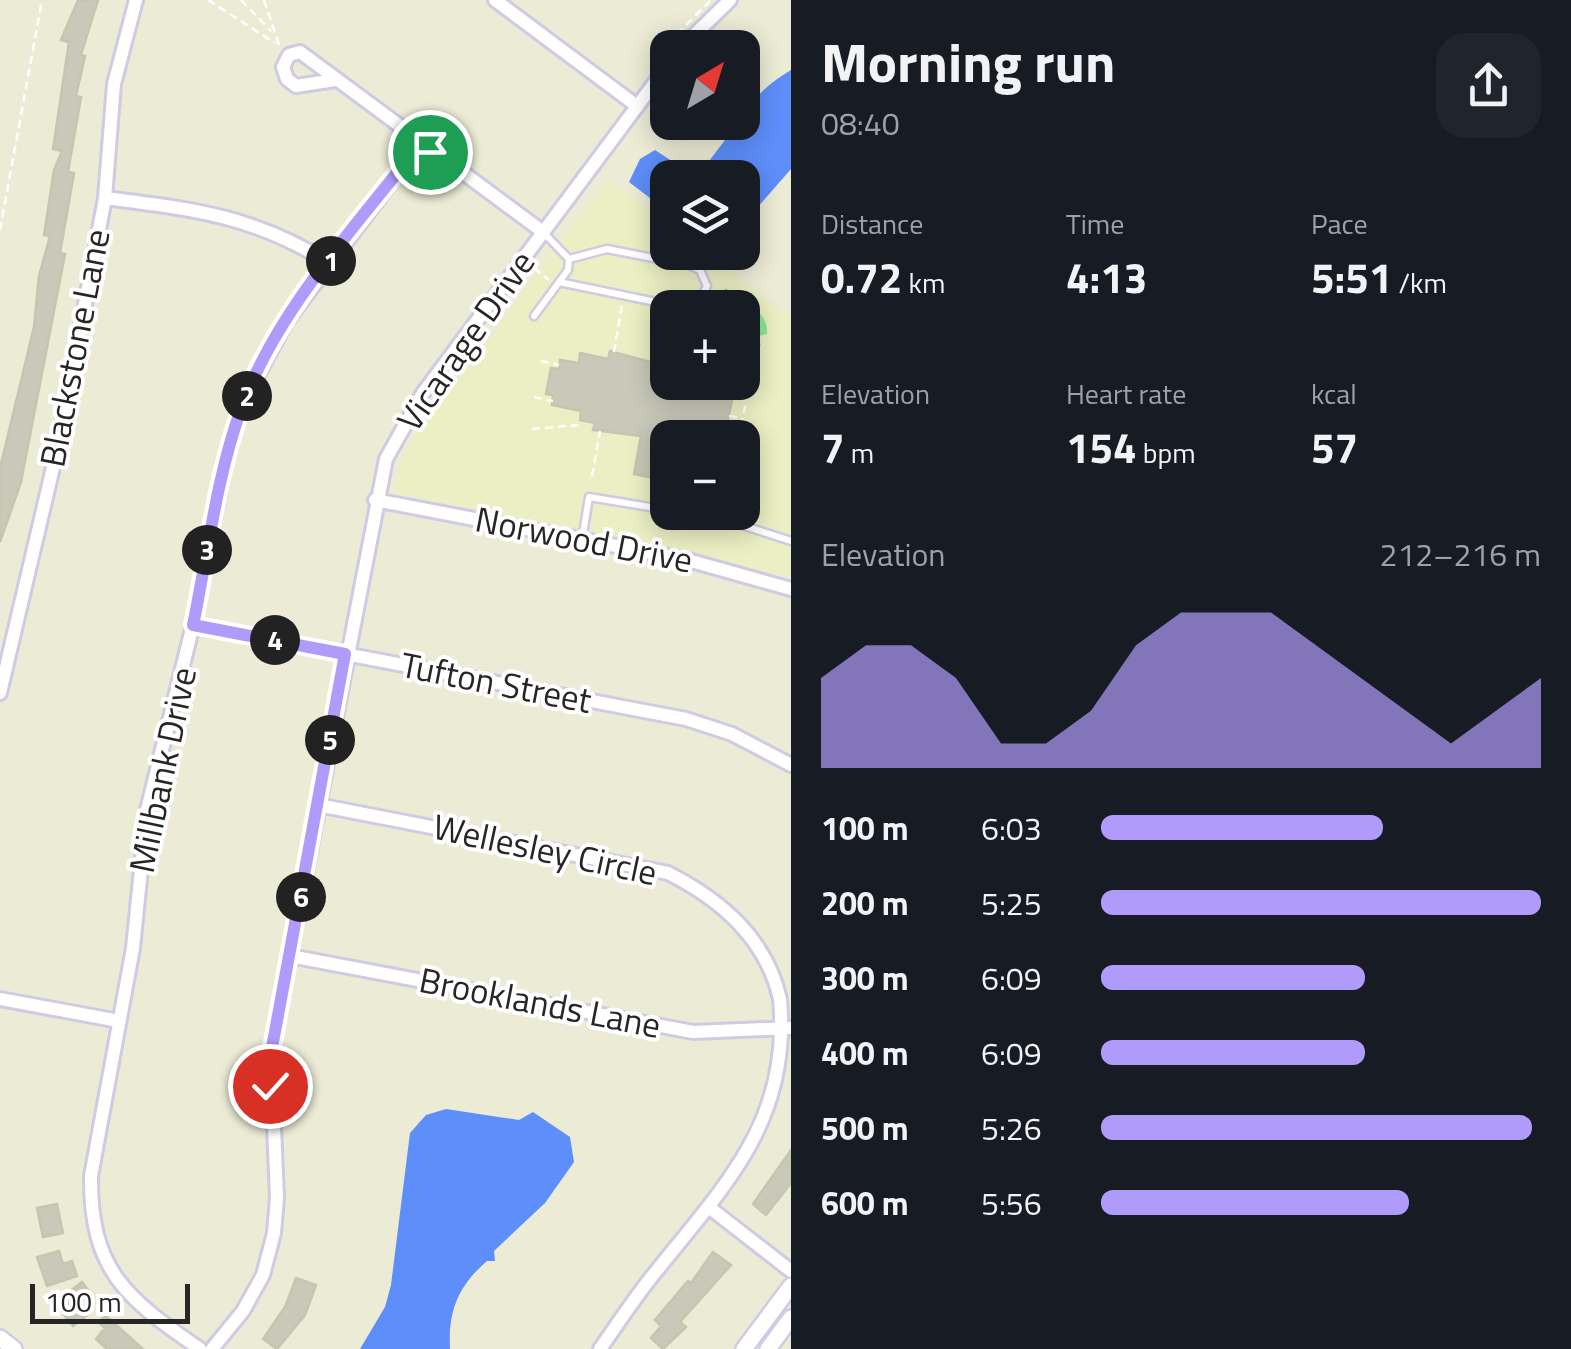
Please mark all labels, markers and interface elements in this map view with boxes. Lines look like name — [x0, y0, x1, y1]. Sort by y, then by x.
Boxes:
text: Morning run — [821, 20, 1115, 103]
north arrow — [650, 30, 760, 140]
map controls — [650, 30, 760, 530]
button: share — [1436, 33, 1541, 138]
text: 08:40 — [821, 99, 900, 147]
pin — [388, 110, 473, 195]
icon: arrive — [403, 125, 458, 180]
button: layers — [650, 160, 760, 270]
text: Distance — [821, 202, 923, 245]
text: Time — [1066, 202, 1124, 245]
text: Pace — [1311, 202, 1368, 245]
street label: Blackstone Lane — [25, 224, 124, 471]
pin: 1 — [306, 236, 356, 286]
text: 1 — [323, 239, 339, 282]
street label: Vicarage Drive — [383, 239, 548, 442]
text: 0.72 — [821, 245, 902, 309]
text: 4:13 — [1066, 245, 1147, 309]
text: 5:51 — [1311, 245, 1392, 309]
text: km — [902, 261, 945, 304]
text: /km — [1392, 261, 1447, 304]
button: + — [650, 290, 760, 400]
pin: 2 — [222, 371, 272, 421]
text: Elevation — [821, 372, 930, 415]
text: Heart rate — [1066, 372, 1186, 415]
text: kcal — [1311, 372, 1357, 415]
text: 2 — [239, 374, 255, 417]
text: 7 — [821, 415, 845, 479]
text: 154 — [1066, 415, 1137, 479]
text: 57 — [1311, 415, 1358, 479]
button: − — [650, 420, 760, 530]
text: m — [845, 431, 874, 474]
text: bpm — [1137, 431, 1196, 474]
street label: Norwood Drive — [471, 491, 697, 587]
pin: 3 — [182, 525, 232, 575]
text: 3 — [199, 528, 215, 571]
text: Elevation — [821, 530, 945, 578]
text: 212–216 m — [1379, 530, 1541, 578]
pin: 4 — [250, 615, 300, 665]
text: 4 — [267, 618, 283, 661]
street label: Tufton Street — [396, 637, 596, 727]
street label: Millbank Drive — [114, 662, 210, 878]
pin: 5 — [305, 715, 355, 765]
text: 5 — [322, 718, 338, 761]
street label: Wellesley Circle — [428, 799, 662, 899]
text: 100 m — [821, 804, 909, 852]
text: 6:03 — [981, 804, 1042, 852]
pin: 6 — [276, 872, 326, 922]
text: 6 — [293, 875, 309, 918]
text: 200 m — [821, 879, 909, 927]
text: 5:25 — [981, 879, 1042, 927]
street label: Brooklands Lane — [415, 952, 665, 1052]
text: 300 m — [821, 954, 909, 1002]
text: 6:09 — [981, 954, 1042, 1002]
text: 400 m — [821, 1029, 909, 1077]
text: 6:09 — [981, 1029, 1042, 1077]
pin — [228, 1044, 313, 1129]
icon: check — [243, 1059, 298, 1114]
text: 500 m — [821, 1104, 909, 1152]
text: 5:26 — [981, 1104, 1042, 1152]
text: 600 m — [821, 1179, 909, 1227]
text: 5:56 — [981, 1179, 1042, 1227]
scale bar — [30, 1279, 190, 1324]
text: 100 m — [45, 1280, 122, 1323]

